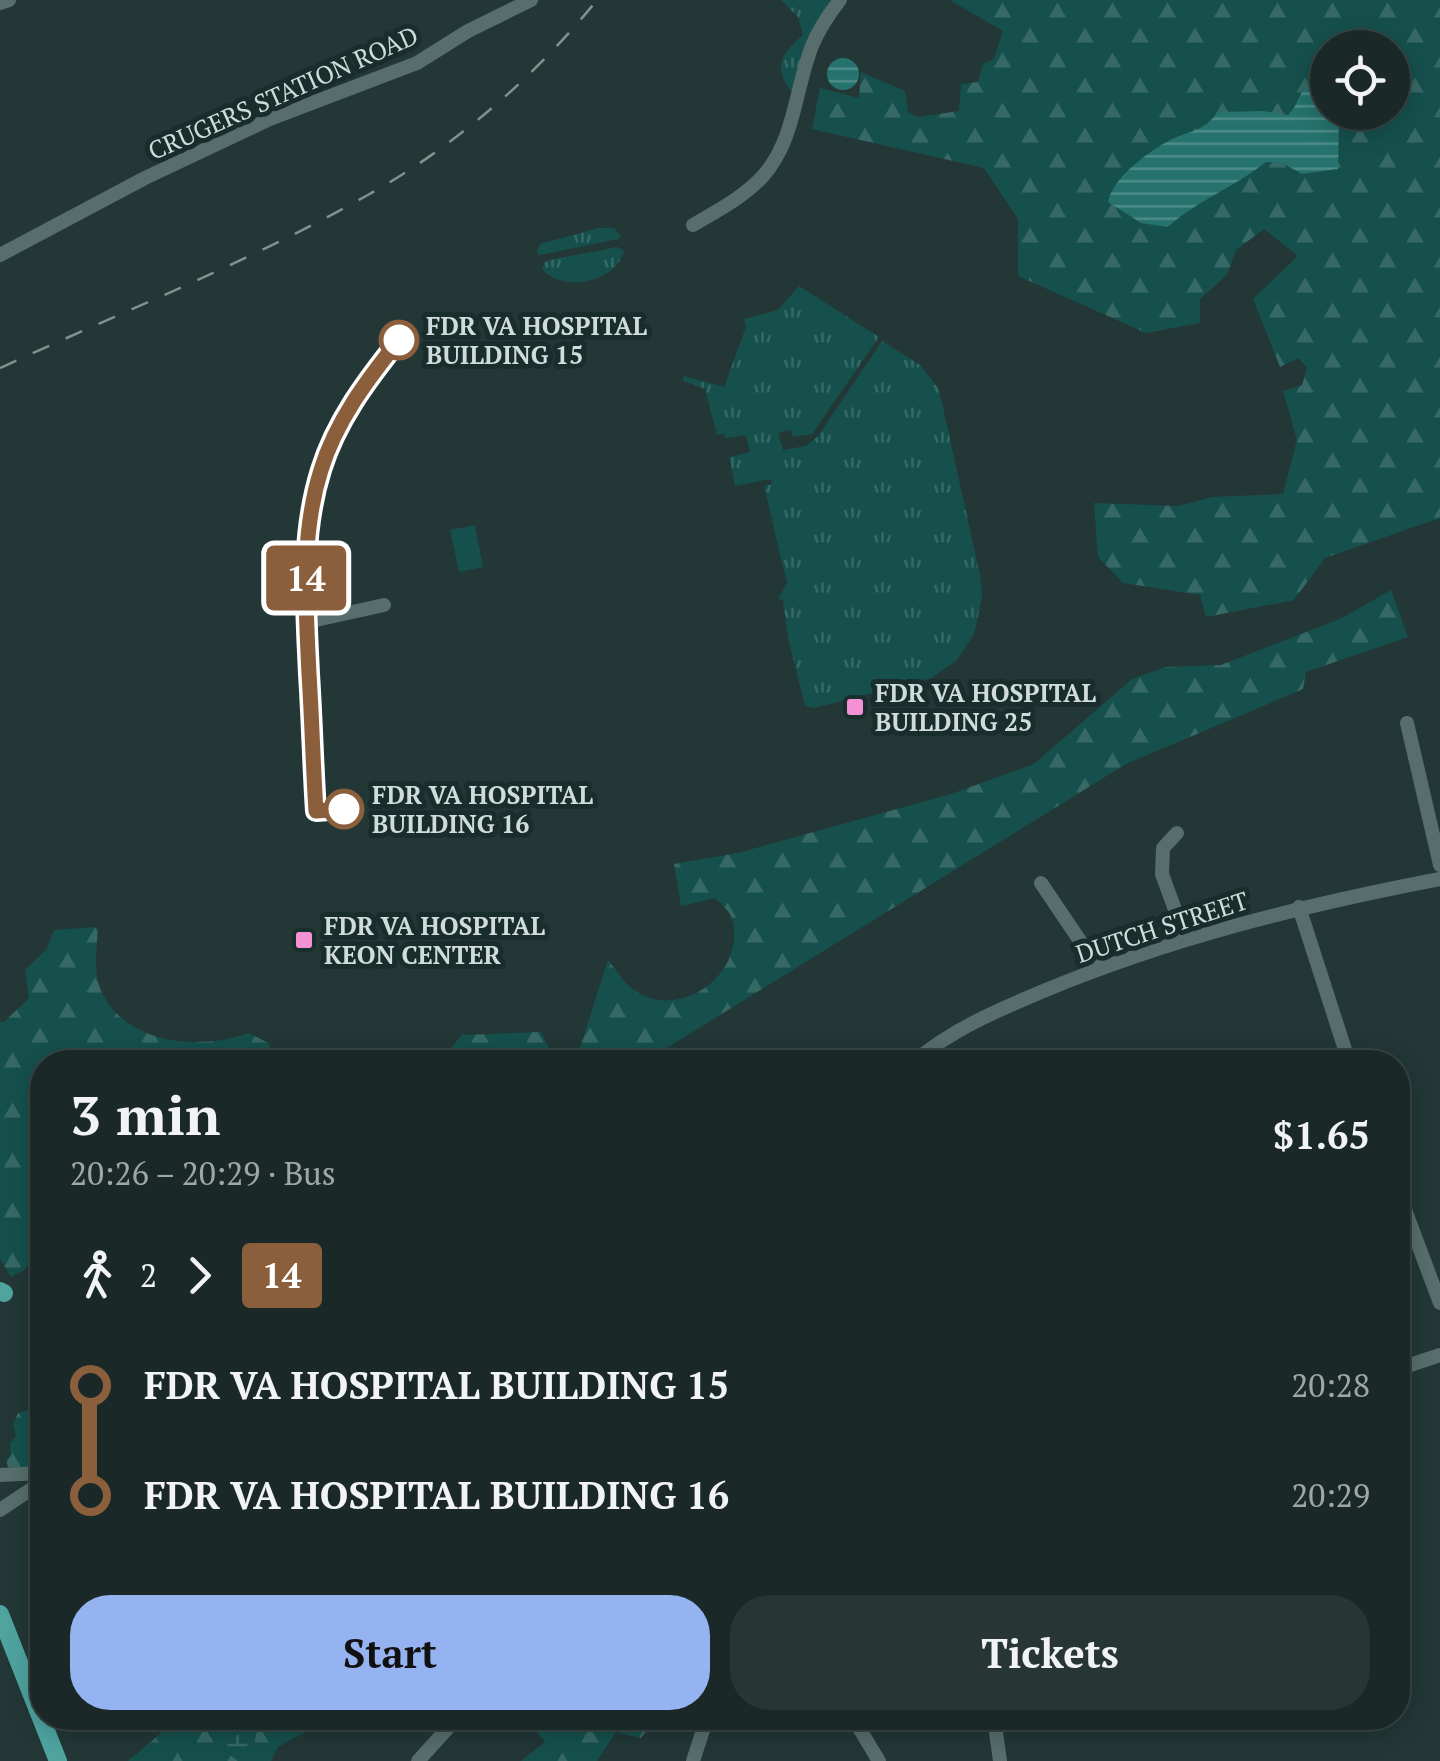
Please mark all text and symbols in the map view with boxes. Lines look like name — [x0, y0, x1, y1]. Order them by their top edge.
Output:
street label: CRUGERS STATION ROAD — [143, 18, 423, 167]
map controls — [1310, 30, 1410, 130]
button: locate — [1310, 30, 1410, 130]
place label: FDR VA HOSPITAL BUILDING 15 — [426, 309, 647, 371]
marker: FDR VA HOSPITAL BUILDING 15 — [380, 321, 418, 359]
line badge: 14 — [261, 546, 351, 610]
text: 14 — [286, 555, 326, 601]
place label: FDR VA HOSPITAL BUILDING 25 — [875, 676, 1096, 738]
marker: FDR VA HOSPITAL BUILDING 25 — [844, 696, 866, 718]
place label: FDR VA HOSPITAL BUILDING 16 — [372, 778, 593, 840]
marker: FDR VA HOSPITAL BUILDING 16 — [325, 790, 363, 828]
street label: DUTCH STREET — [1072, 883, 1252, 970]
place label: FDR VA HOSPITAL KEON CENTER — [324, 909, 545, 971]
marker: FDR VA HOSPITAL KEON CENTER — [293, 929, 315, 951]
text: 3 min — [70, 1078, 220, 1151]
text: $1.65 — [1273, 1110, 1370, 1160]
text: 20:26 – 20:29 · Bus — [70, 1152, 336, 1194]
icon: walk — [70, 1248, 125, 1303]
icon: forward — [172, 1248, 227, 1303]
text: 14 — [262, 1252, 302, 1298]
text: 2 — [140, 1254, 157, 1296]
text: FDR VA HOSPITAL BUILDING 15 — [144, 1360, 729, 1410]
text: 20:28 — [1291, 1364, 1370, 1406]
text: FDR VA HOSPITAL BUILDING 16 — [144, 1470, 729, 1520]
text: 20:29 — [1291, 1474, 1370, 1516]
button: Start — [70, 1595, 710, 1710]
button: Tickets — [730, 1595, 1370, 1710]

